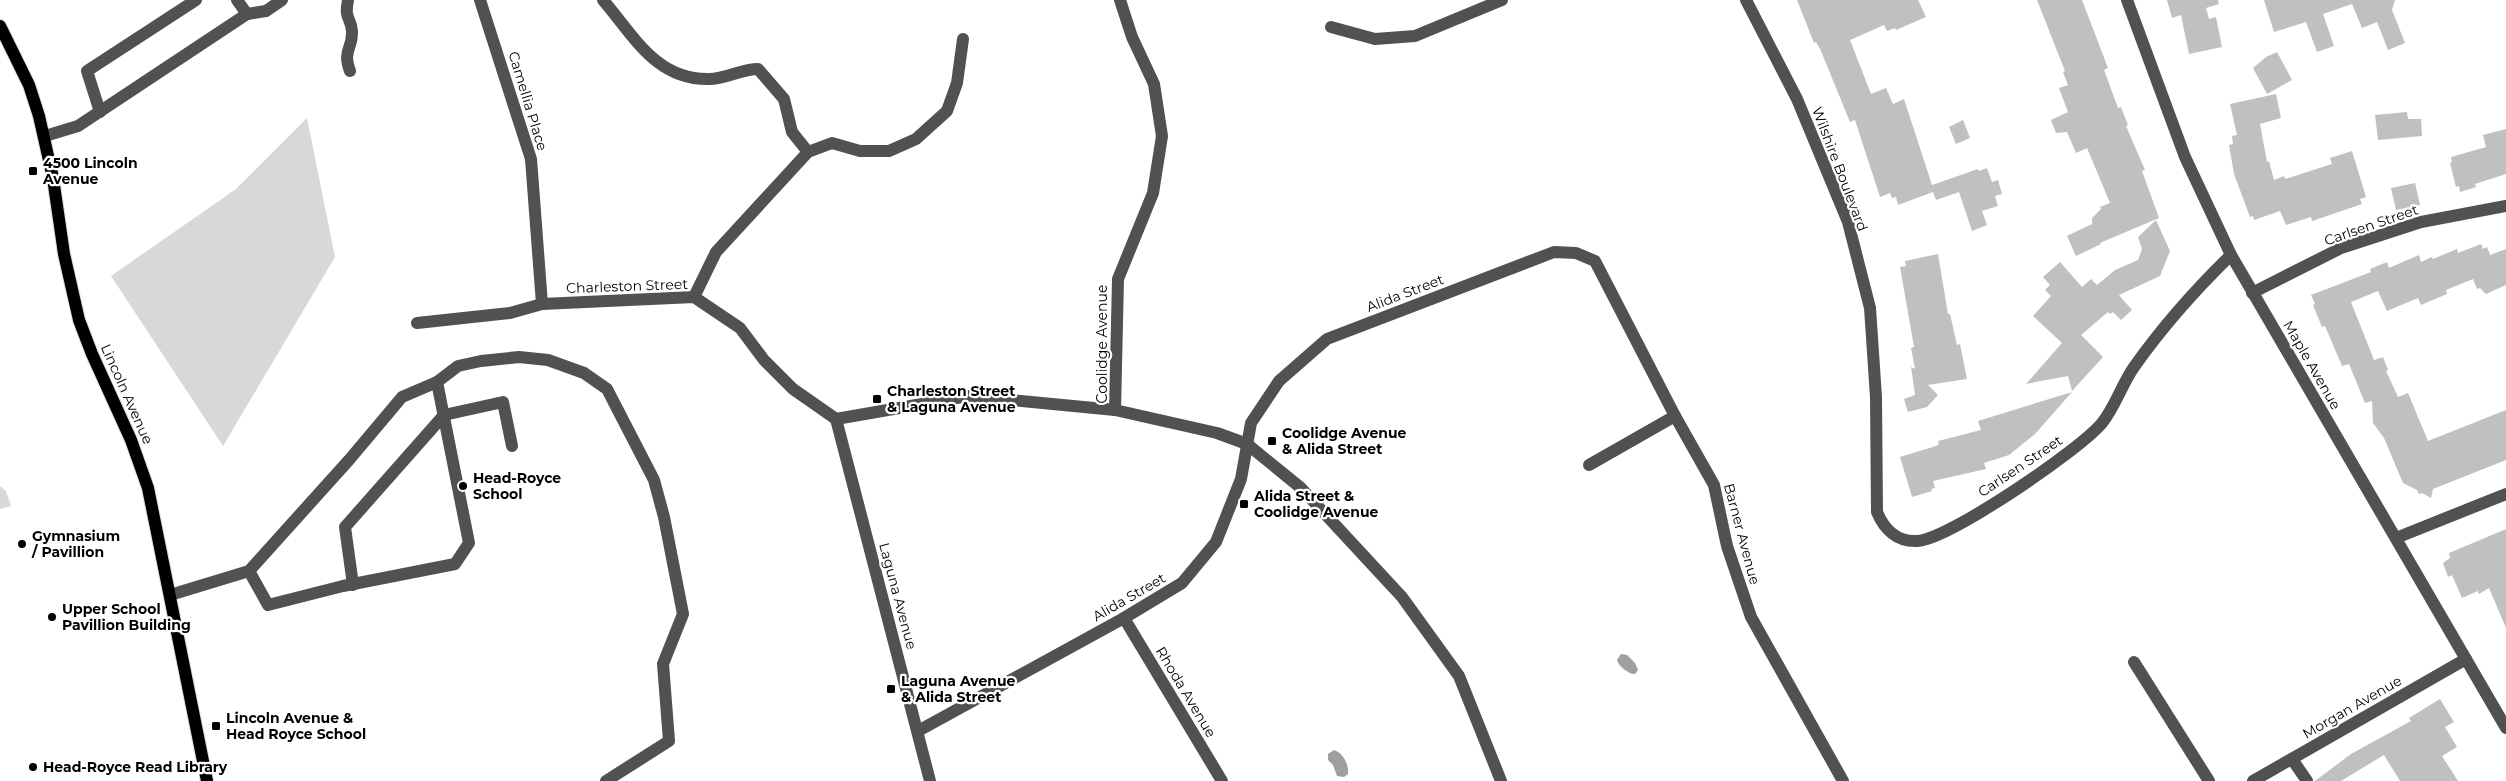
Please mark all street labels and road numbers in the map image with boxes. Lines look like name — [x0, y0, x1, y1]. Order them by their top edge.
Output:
street label: Camellia Place — [504, 49, 552, 153]
street label: Wilshire Boulevard — [1808, 104, 1872, 234]
street label: Carlsen Street — [2322, 200, 2421, 249]
street label: Alida Street — [1364, 270, 1446, 316]
street label: Charleston Street — [566, 275, 689, 297]
street label: Coolidge Avenue — [1093, 285, 1111, 403]
street label: Maple Avenue — [2279, 317, 2345, 413]
street label: Lincoln Avenue — [97, 341, 157, 447]
street label: Carlsen Street — [1974, 431, 2066, 501]
street label: Barner Avenue — [1720, 481, 1764, 587]
street label: Laguna Avenue — [875, 541, 921, 651]
street label: Alida Street — [1089, 569, 1169, 625]
street label: Rhoda Avenue — [1152, 643, 1220, 741]
street label: Morgan Avenue — [2299, 671, 2405, 743]

